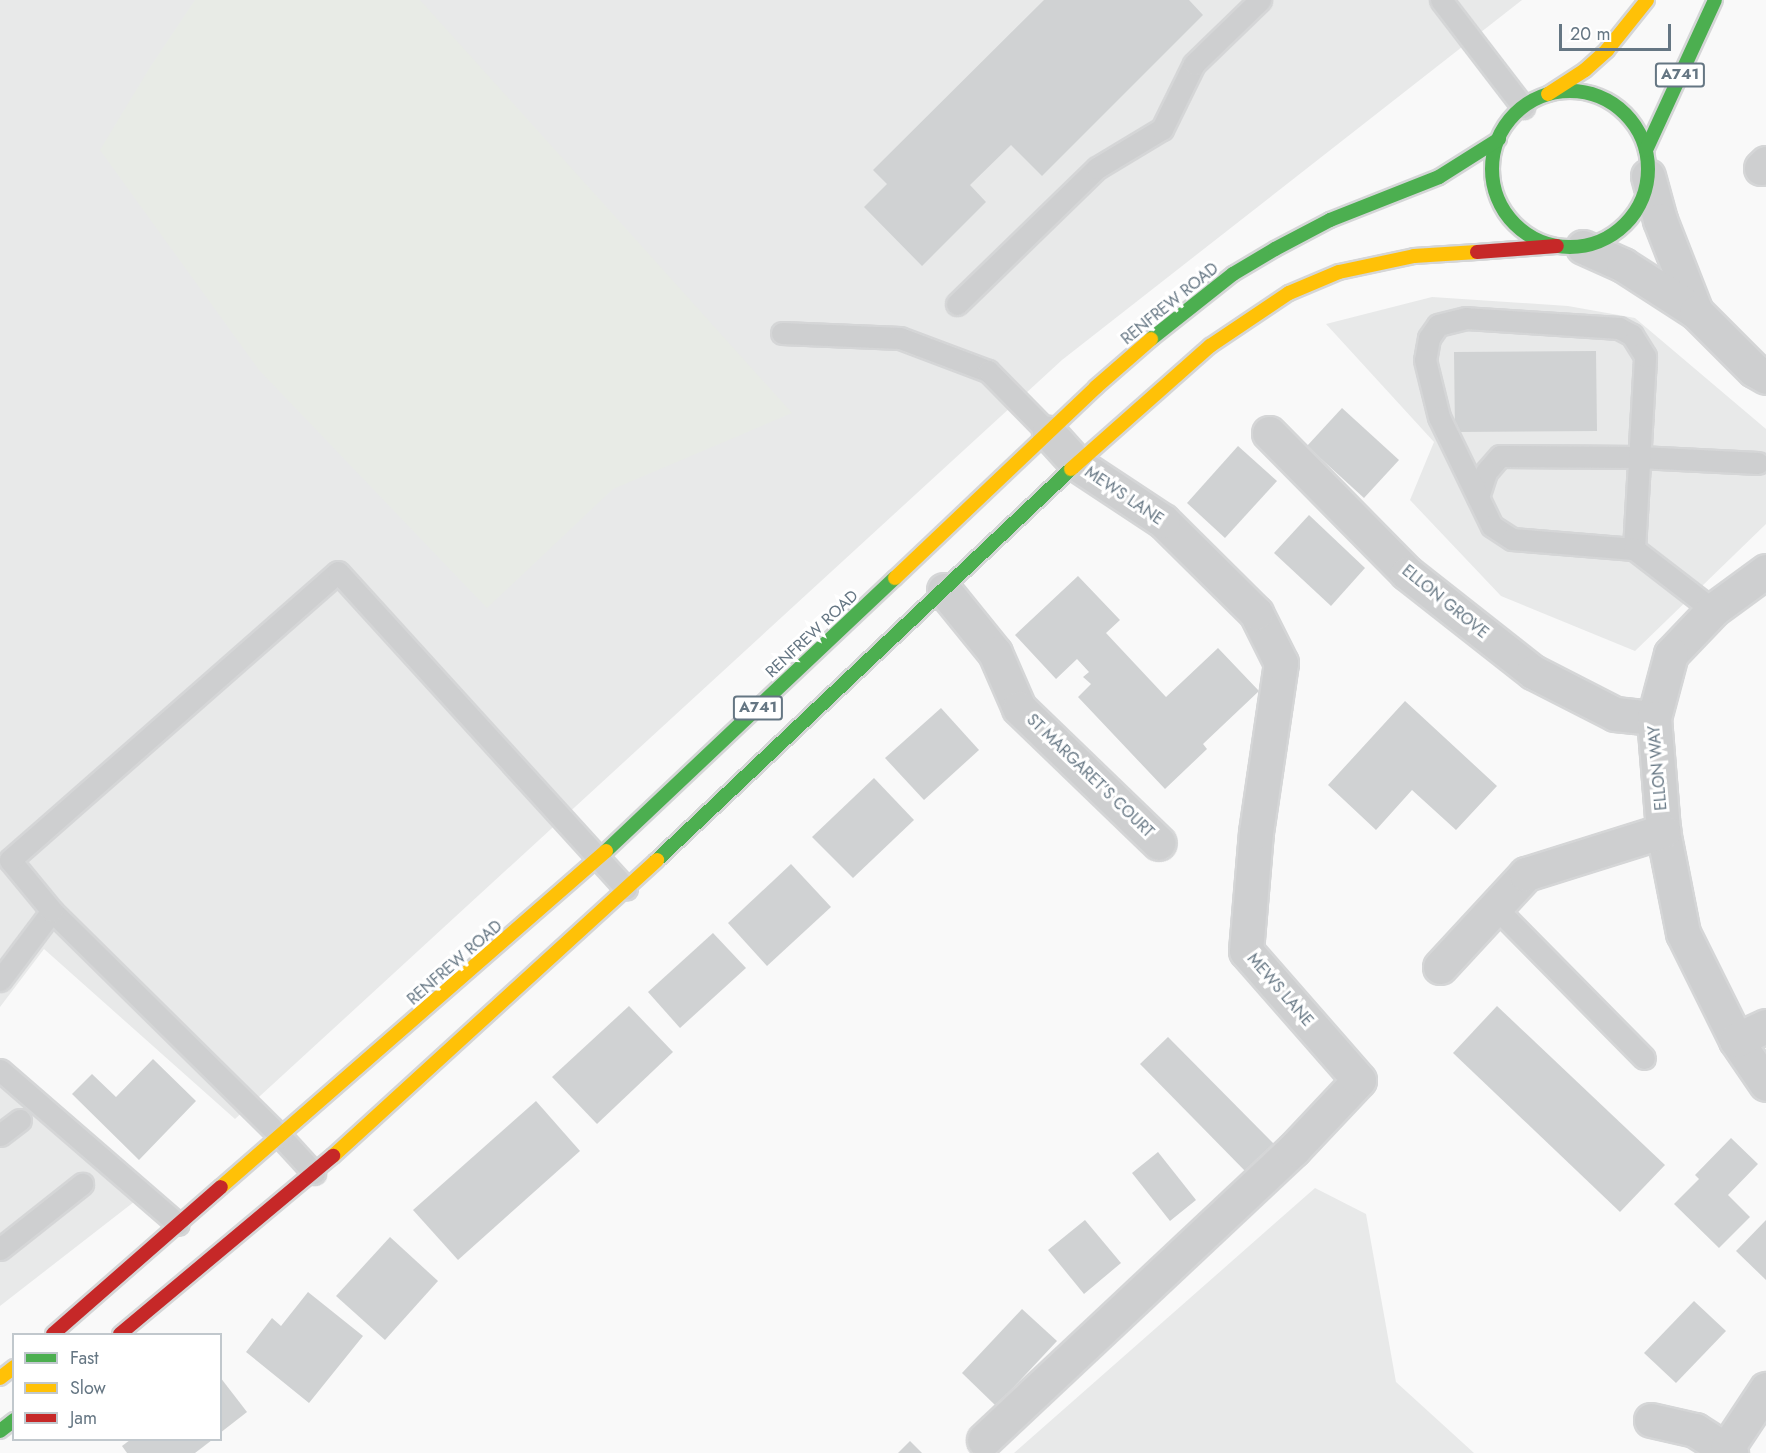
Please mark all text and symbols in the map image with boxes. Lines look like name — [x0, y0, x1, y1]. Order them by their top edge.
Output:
scale bar — [1562, 12, 1674, 50]
text: 20 m — [1570, 21, 1610, 47]
road number: A741 — [1654, 63, 1706, 87]
street label: RENFREW ROAD — [1118, 259, 1222, 349]
street label: MEWS LANE — [1081, 463, 1167, 529]
street label: ELLON GROVE — [1398, 561, 1492, 643]
street label: RENFREW ROAD — [762, 586, 862, 682]
road number: A741 — [732, 696, 783, 720]
street label: ST MARGARET'S COURT — [1022, 710, 1158, 842]
street label: ELLON WAY — [1645, 725, 1671, 811]
street label: RENFREW ROAD — [404, 917, 506, 1009]
street label: MEWS LANE — [1243, 950, 1317, 1030]
legend — [12, 1333, 222, 1441]
text: Fast — [70, 1345, 99, 1371]
text: Slow — [70, 1375, 106, 1401]
text: Jam — [70, 1405, 97, 1431]

